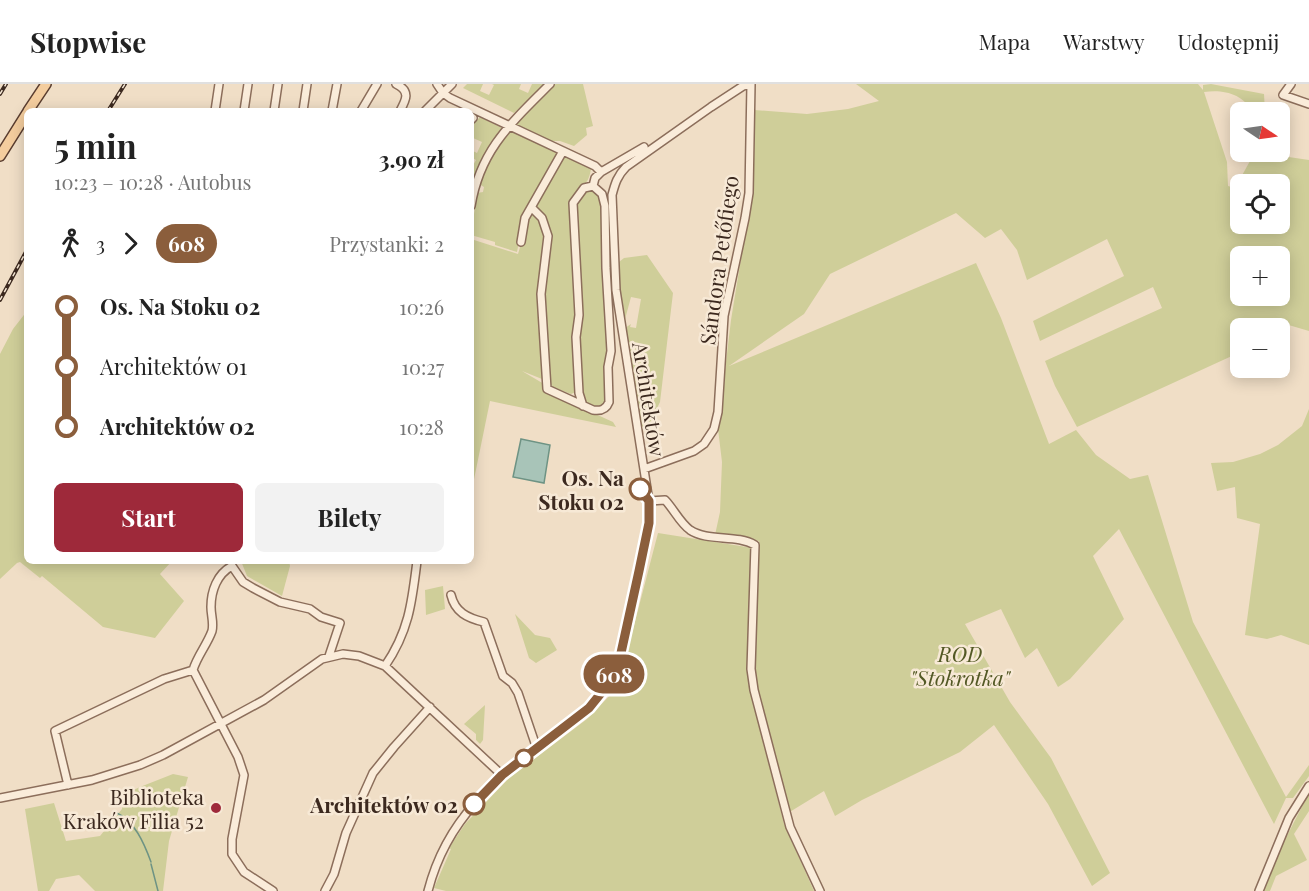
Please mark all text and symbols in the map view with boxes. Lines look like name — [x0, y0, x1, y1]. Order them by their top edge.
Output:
text: Stopwise — [30, 23, 146, 60]
text: Mapa — [979, 27, 1030, 55]
text: Warstwy — [1063, 27, 1145, 55]
text: Udostępnij — [1178, 27, 1279, 55]
north arrow — [1230, 102, 1290, 162]
map controls — [1230, 102, 1290, 378]
text: 5 min — [54, 123, 137, 167]
text: 3.90 zł — [379, 144, 444, 174]
text: 10:23 – 10:28 · Autobus — [54, 168, 251, 195]
street label: Sándora Petőfiego — [692, 174, 744, 346]
button: locate — [1230, 174, 1290, 234]
icon: walk — [54, 227, 87, 260]
icon: forward — [114, 227, 147, 260]
text: 608 — [168, 229, 205, 257]
text: 3 — [96, 230, 105, 257]
text: Przystanki: 2 — [329, 230, 444, 257]
button: + — [1230, 246, 1290, 306]
text: Os. Na Stoku 02 — [100, 291, 260, 321]
text: 10:26 — [399, 293, 444, 320]
button: − — [1230, 318, 1290, 378]
street label: Architektów — [627, 339, 673, 459]
text: Architektów 01 — [100, 351, 247, 381]
text: 10:27 — [402, 353, 444, 380]
text: Architektów 02 — [100, 411, 255, 441]
text: 10:28 — [399, 413, 444, 440]
place label: Os. Na Stoku 02 — [538, 463, 624, 515]
marker: Os. Na Stoku 02 — [629, 478, 651, 500]
button: Start — [54, 483, 243, 552]
button: Bilety — [255, 483, 444, 552]
park label: ROD "Stokrotka" — [910, 639, 1012, 691]
line badge: 608 — [580, 654, 648, 694]
text: 608 — [595, 660, 633, 688]
unlabelled marker — [515, 749, 533, 767]
place label: Biblioteka Kraków Filia 52 — [63, 782, 205, 834]
place label: Architektów 02 — [309, 790, 458, 818]
marker: Architektów 02 — [463, 793, 485, 815]
marker: Biblioteka Kraków Filia 52 — [209, 801, 223, 815]

